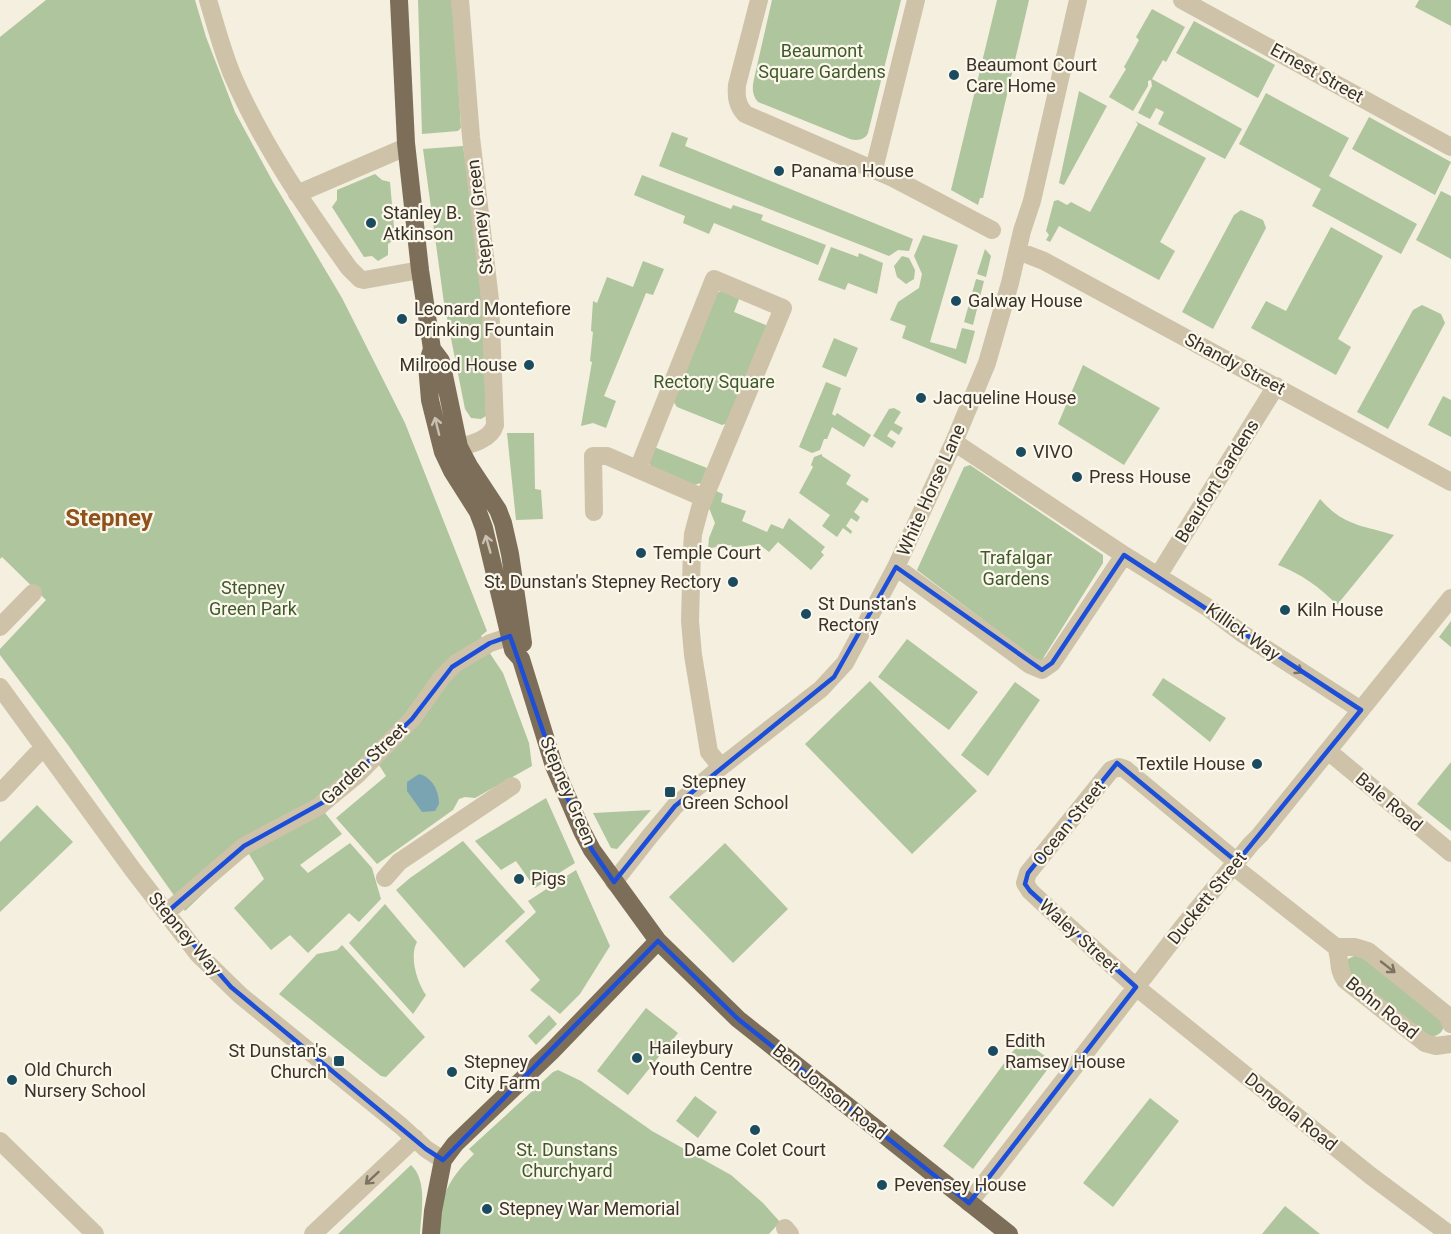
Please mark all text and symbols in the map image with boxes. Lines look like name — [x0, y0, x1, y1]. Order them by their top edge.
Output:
street label: Ernest Street — [1267, 38, 1367, 107]
park label: Beaumont Square Gardens — [758, 40, 886, 82]
place label: Beaumont Court Care Home — [966, 54, 1097, 96]
marker: Beaumont Court Care Home — [947, 68, 961, 82]
street label: Stepney Green — [462, 158, 497, 276]
place label: Panama House — [791, 160, 914, 181]
marker: Panama House — [772, 164, 786, 178]
place label: Stanley B. Atkinson — [383, 202, 462, 244]
marker: Stanley B. Atkinson — [364, 216, 378, 230]
place label: Galway House — [968, 290, 1082, 311]
marker: Galway House — [949, 294, 963, 308]
place label: Leonard Montefiore Drinking Fountain — [414, 298, 571, 340]
marker: Leonard Montefiore Drinking Fountain — [395, 312, 409, 326]
street label: Shandy Street — [1181, 328, 1289, 399]
place label: Milrood House — [400, 354, 517, 375]
marker: Milrood House — [522, 358, 536, 372]
park label: Rectory Square — [653, 371, 775, 392]
place label: Jacqueline House — [933, 387, 1076, 408]
marker: Jacqueline House — [914, 391, 928, 405]
street label: Beaufort Gardens — [1170, 415, 1263, 546]
one-way arrow — [430, 417, 442, 436]
street label: White Horse Lane — [892, 421, 969, 559]
place label: VIVO — [1033, 441, 1073, 462]
marker: VIVO — [1014, 445, 1028, 459]
place label: Press House — [1089, 466, 1191, 487]
marker: Press House — [1070, 470, 1084, 484]
district label: Stepney — [65, 504, 154, 532]
one-way arrow — [482, 535, 493, 554]
place label: Temple Court — [653, 542, 761, 563]
marker: Temple Court — [634, 546, 648, 560]
park label: Trafalgar Gardens — [980, 547, 1052, 589]
place label: St. Dunstan's Stepney Rectory — [484, 571, 721, 592]
marker: St. Dunstan's Stepney Rectory — [726, 575, 740, 589]
park label: Stepney Green Park — [209, 577, 298, 619]
place label: St Dunstan's Rectory — [818, 593, 916, 635]
street label: Killick Way — [1202, 598, 1285, 665]
place label: Kiln House — [1297, 599, 1383, 620]
marker: Kiln House — [1278, 603, 1292, 617]
marker: St Dunstan's Rectory — [799, 607, 813, 621]
one-way arrow — [1286, 662, 1303, 674]
street label: Garden Street — [316, 719, 411, 809]
street label: Stepney Green — [536, 733, 601, 848]
place label: Textile House — [1136, 753, 1245, 774]
marker: Textile House — [1250, 757, 1264, 771]
street label: Bale Road — [1352, 768, 1427, 836]
place label: Stepney Green School — [682, 771, 789, 813]
street label: Ocean Street — [1028, 776, 1109, 869]
marker: Stepney Green School — [663, 785, 677, 799]
street label: Duckett Street — [1163, 847, 1251, 948]
place label: Pigs — [531, 868, 566, 889]
marker: Pigs — [512, 872, 526, 886]
street label: Stepney Way — [144, 888, 227, 980]
street label: Waley Street — [1035, 894, 1124, 977]
one-way arrow — [1379, 960, 1395, 973]
street label: Bohn Road — [1342, 972, 1423, 1043]
place label: Edith Ramsey House — [1005, 1030, 1125, 1072]
place label: Haileybury Youth Centre — [649, 1037, 752, 1079]
street label: Ben Jonson Road — [769, 1039, 892, 1144]
place label: St Dunstan's Church — [229, 1040, 327, 1082]
marker: Edith Ramsey House — [986, 1044, 1000, 1058]
place label: Stepney City Farm — [464, 1051, 540, 1093]
marker: Haileybury Youth Centre — [630, 1051, 644, 1065]
marker: St Dunstan's Church — [332, 1054, 346, 1068]
place label: Old Church Nursery School — [24, 1059, 146, 1101]
marker: Stepney City Farm — [445, 1065, 459, 1079]
street label: Dongola Road — [1241, 1068, 1342, 1155]
marker: Old Church Nursery School — [5, 1073, 19, 1087]
marker: Dame Colet Court — [748, 1123, 762, 1137]
park label: St. Dunstans Churchyard — [516, 1139, 618, 1181]
place label: Dame Colet Court — [684, 1139, 826, 1160]
one-way arrow — [365, 1171, 380, 1185]
place label: Pevensey House — [894, 1174, 1026, 1195]
marker: Pevensey House — [875, 1178, 889, 1192]
place label: Stepney War Memorial — [499, 1198, 680, 1219]
marker: Stepney War Memorial — [480, 1202, 494, 1216]

